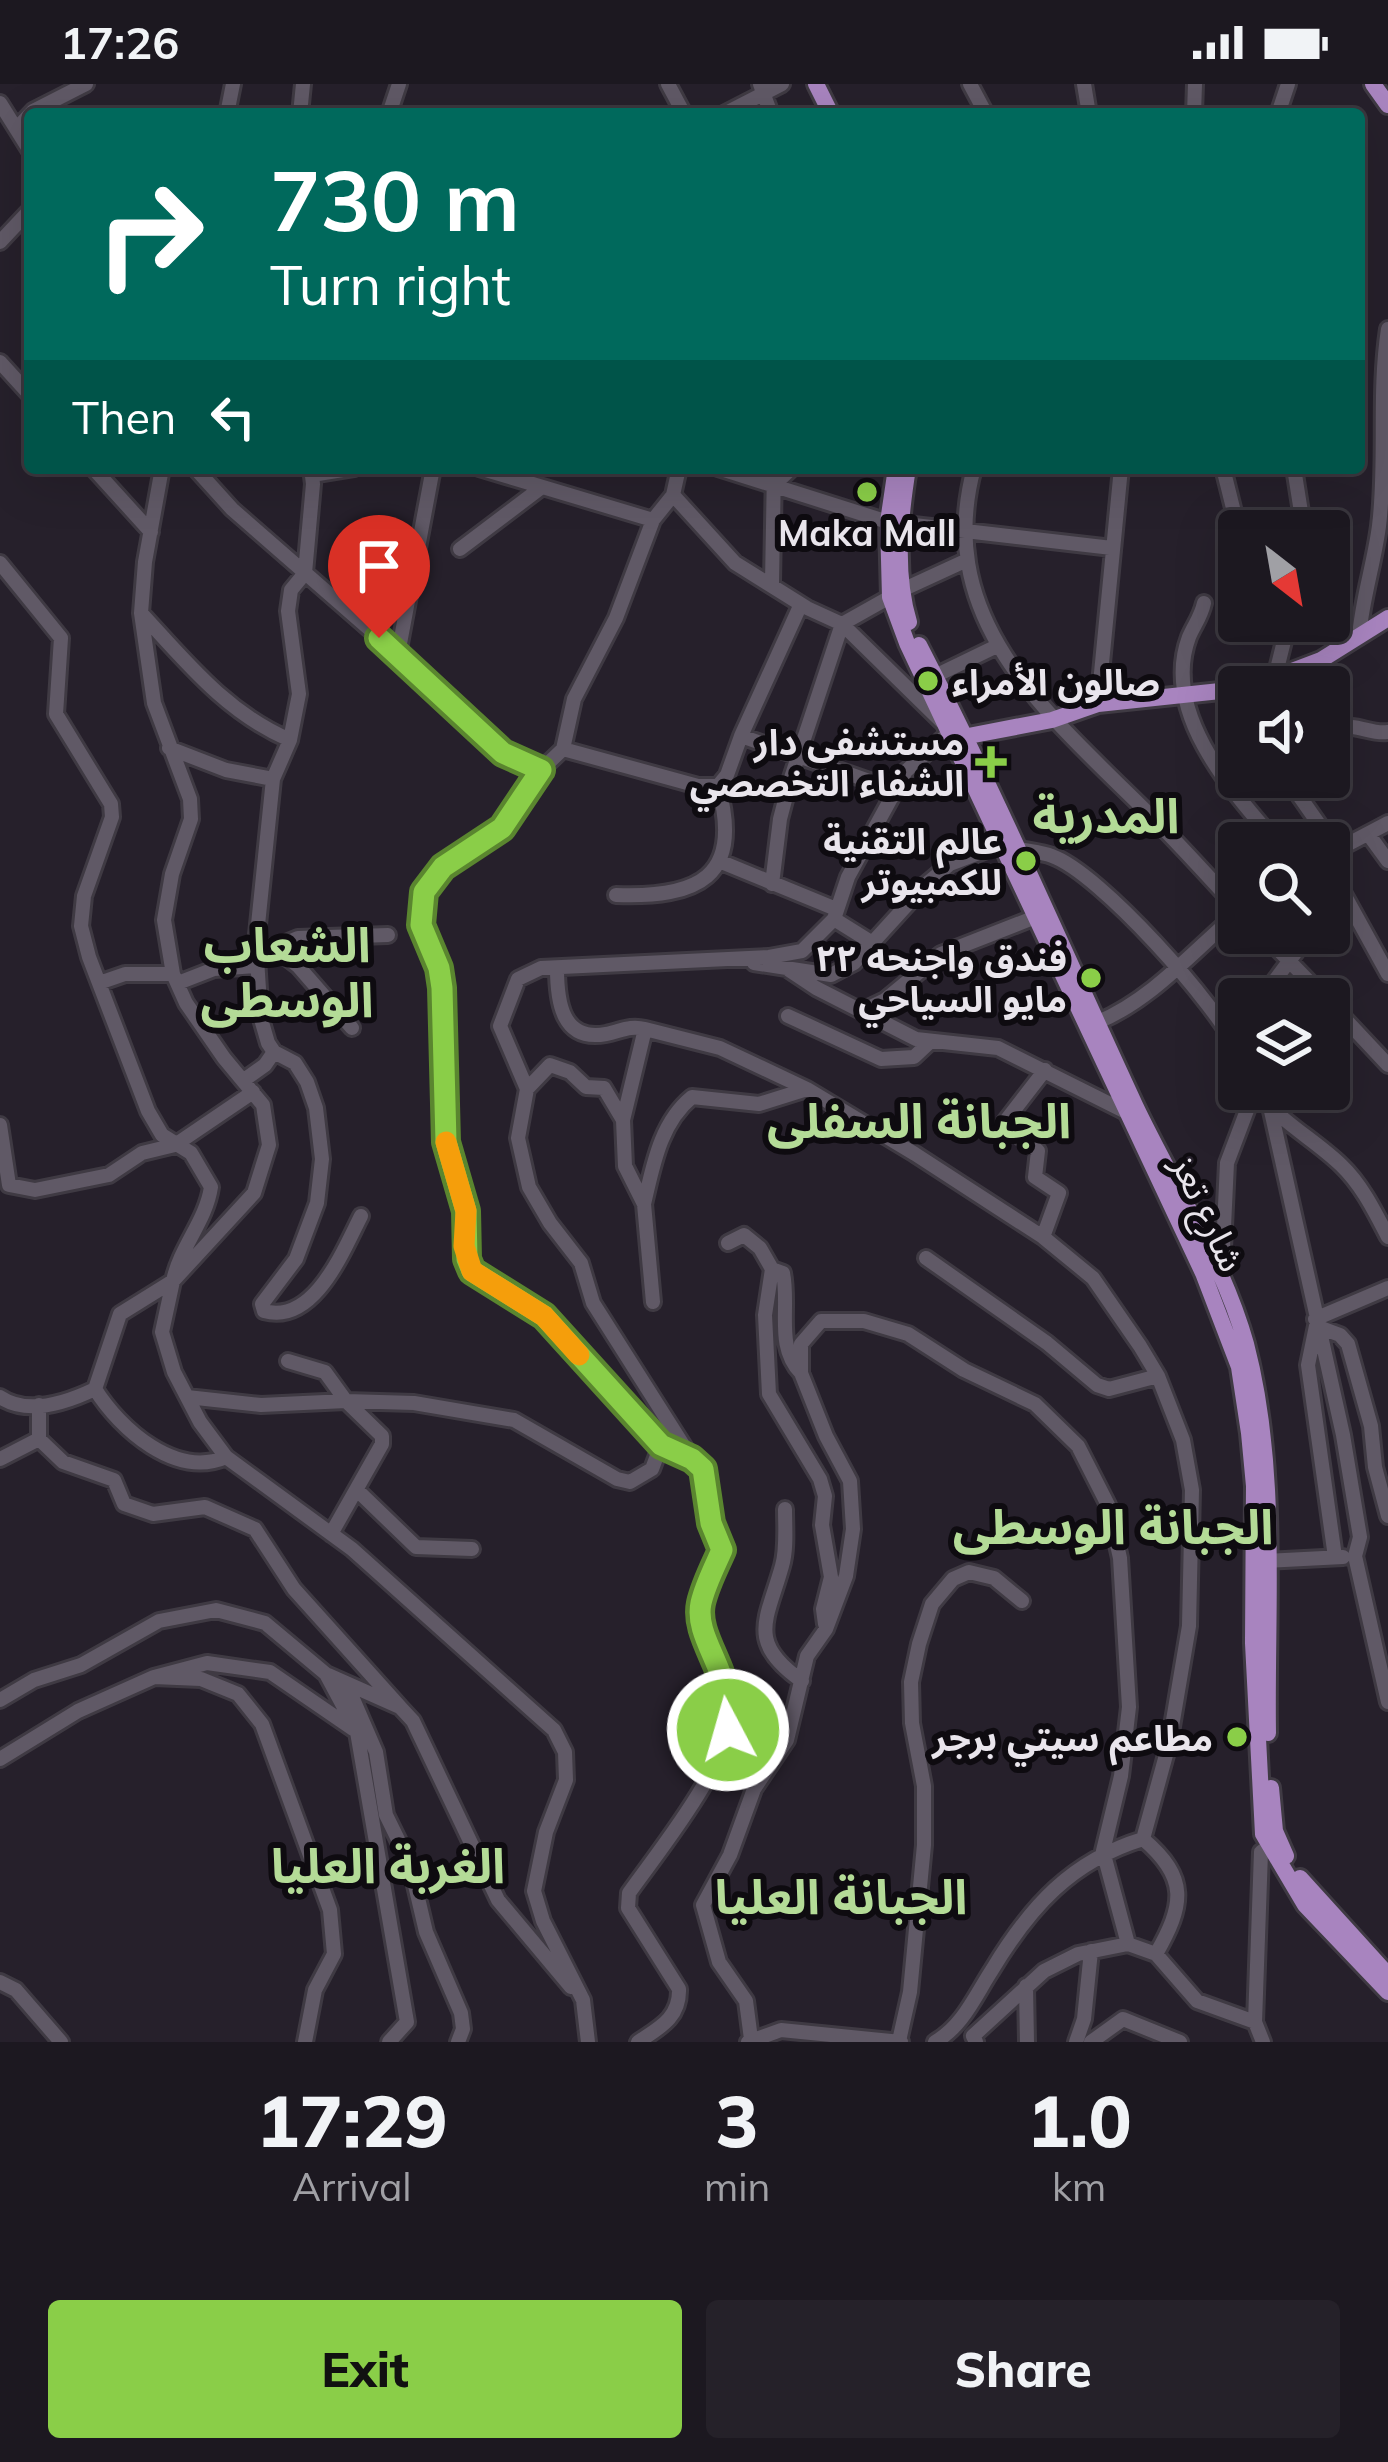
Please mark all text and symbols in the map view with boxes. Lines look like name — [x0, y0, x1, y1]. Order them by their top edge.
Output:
text: 17:26 — [60, 14, 179, 70]
text: 730 m — [270, 147, 520, 252]
icon: right — [72, 156, 228, 312]
text: Turn right — [270, 251, 511, 319]
icon: left — [200, 384, 266, 450]
text: Then — [72, 389, 176, 445]
marker: Maka Mall — [854, 479, 880, 505]
place label: Maka Mall — [778, 510, 956, 555]
north arrow — [1218, 510, 1350, 642]
map controls — [1218, 510, 1350, 1110]
pin — [328, 515, 430, 638]
icon: arrive — [346, 533, 412, 599]
place label: صالون الأمراء — [952, 659, 1160, 704]
button: sound — [1218, 666, 1350, 798]
marker: صالون الأمراء — [915, 668, 941, 694]
place label: مستشفى دار الشفاء التخصصي — [690, 719, 964, 812]
marker: مستشفى دار الشفاء التخصصي — [975, 746, 1007, 778]
district label: المدرية — [1033, 785, 1179, 845]
place label: عالم التقنية للكمبيوتر — [823, 818, 1002, 904]
button: search — [1218, 822, 1350, 954]
marker: عالم التقنية للكمبيوتر — [1013, 848, 1039, 874]
district label: الشعاب الوسطى — [200, 914, 374, 1029]
place label: فندق واجنحه ٢٢ مايو السياحي — [816, 935, 1067, 1028]
marker: فندق واجنحه ٢٢ مايو السياحي — [1078, 965, 1104, 991]
button: layers — [1218, 978, 1350, 1110]
district label: الجبانة السفلى — [767, 1090, 1071, 1150]
street label: شارع تعز — [1158, 1147, 1255, 1281]
district label: الجبانة الوسطى — [953, 1496, 1273, 1556]
position arrow — [665, 1667, 791, 1793]
place label: مطاعم سيتي برجر — [930, 1715, 1213, 1767]
marker: مطاعم سيتي برجر — [1224, 1724, 1250, 1750]
district label: الغربة العليا — [271, 1835, 505, 1895]
district label: الجبانة العليا — [715, 1866, 967, 1926]
text: 17:29 — [256, 2075, 448, 2165]
text: 3 — [716, 2075, 759, 2165]
text: 1.0 — [1027, 2075, 1132, 2165]
text: Arrival — [292, 2162, 412, 2211]
text: min — [704, 2162, 770, 2211]
text: km — [1052, 2162, 1106, 2211]
button: Exit — [48, 2300, 682, 2438]
button: Share — [706, 2300, 1340, 2438]

